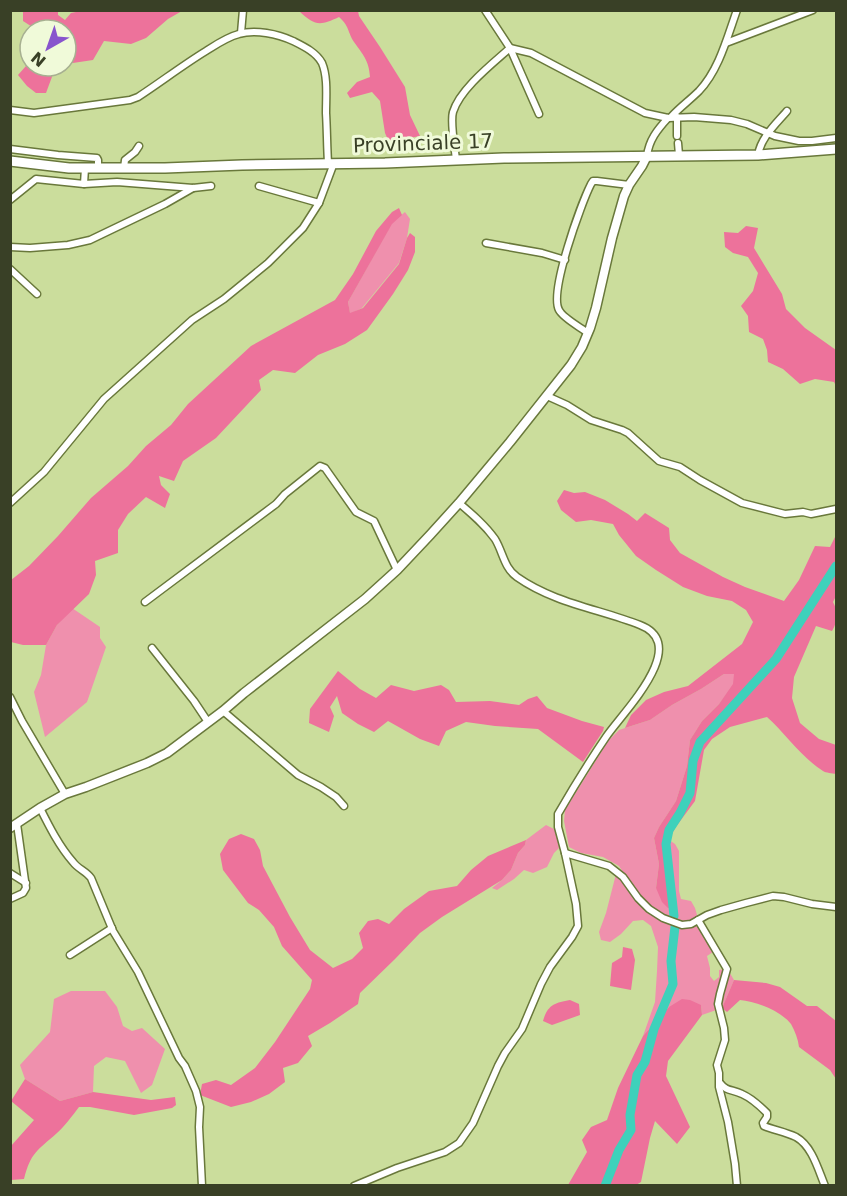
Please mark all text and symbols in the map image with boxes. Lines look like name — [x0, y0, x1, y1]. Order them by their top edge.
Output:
north arrow — [18, 18, 78, 78]
text: N — [27, 48, 50, 71]
street label: Provinciale 17 — [352, 129, 494, 157]

